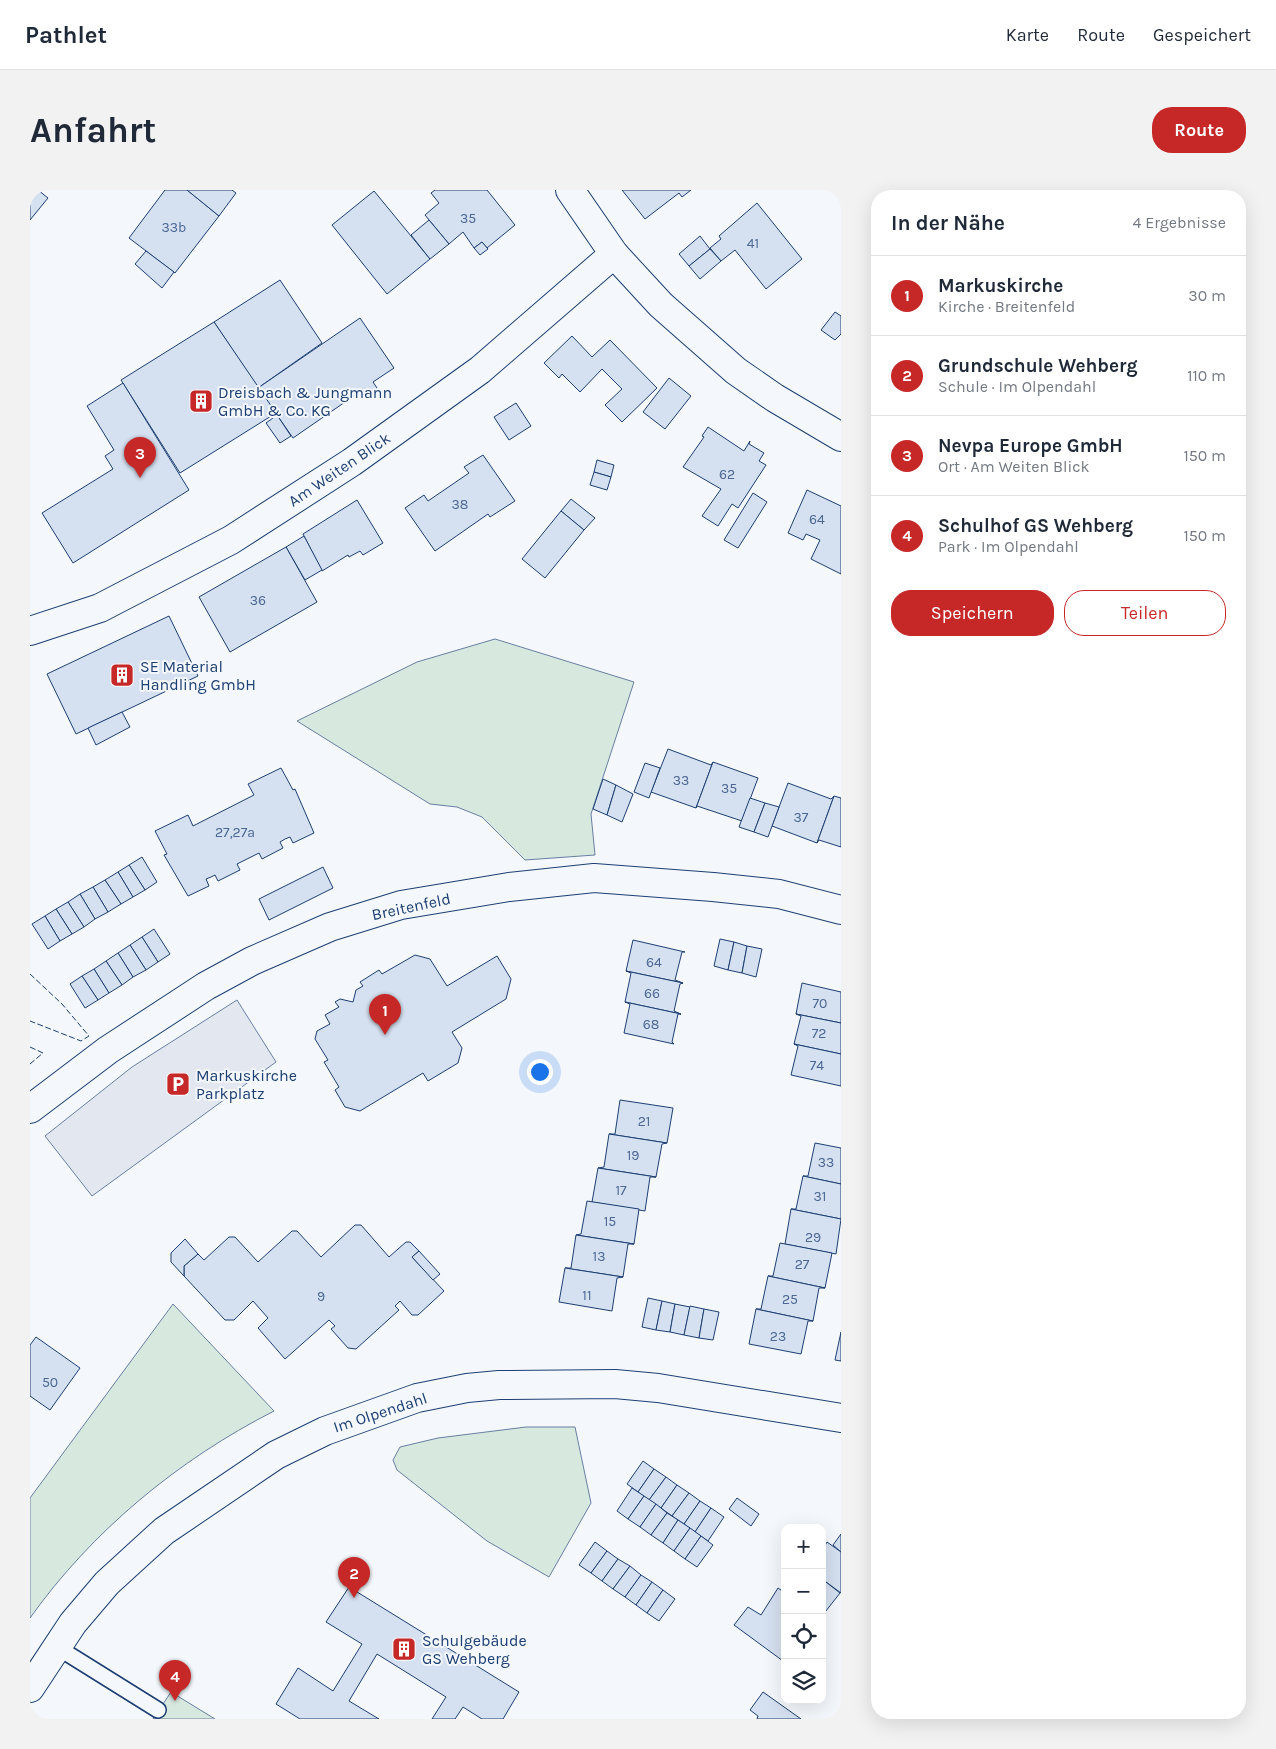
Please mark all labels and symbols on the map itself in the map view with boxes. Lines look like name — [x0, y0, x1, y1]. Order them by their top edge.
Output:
house number: 35 — [460, 210, 476, 227]
house number: 33b — [162, 219, 186, 236]
house number: 41 — [747, 235, 759, 252]
place label: Dreisbach & Jungmann GmbH & Co. KG — [218, 383, 392, 420]
building icon: Dreisbach & Jungmann GmbH & Co. KG — [188, 388, 214, 414]
street label: Am Weiten Blick — [285, 428, 394, 511]
pin: 3 — [124, 437, 156, 478]
house number: 62 — [719, 466, 735, 483]
house number: 38 — [452, 496, 468, 513]
house number: 64 — [809, 511, 825, 528]
house number: 36 — [250, 592, 266, 609]
place label: SE Material Handling GmbH — [140, 657, 256, 694]
building icon: SE Material Handling GmbH — [109, 662, 135, 688]
house number: 33 — [673, 772, 689, 789]
house number: 35 — [721, 780, 737, 797]
house number: 37 — [794, 809, 809, 826]
house number: 27,27a — [215, 824, 255, 841]
street label: Breitenfeld — [370, 889, 452, 924]
house number: 64 — [646, 954, 662, 971]
house number: 66 — [644, 985, 660, 1002]
pin: 1 — [369, 994, 401, 1035]
house number: 70 — [813, 995, 827, 1012]
house number: 68 — [643, 1016, 659, 1033]
house number: 72 — [812, 1025, 826, 1042]
house number: 74 — [810, 1057, 824, 1074]
your location — [527, 1059, 553, 1085]
place label: Markuskirche Parkplatz — [196, 1066, 297, 1103]
parking icon: Markuskirche Parkplatz — [165, 1071, 191, 1097]
house number: 21 — [638, 1113, 650, 1130]
house number: 19 — [627, 1147, 639, 1164]
house number: 33 — [818, 1154, 834, 1171]
house number: 17 — [615, 1182, 627, 1199]
house number: 31 — [814, 1188, 826, 1205]
house number: 15 — [604, 1213, 616, 1230]
house number: 29 — [805, 1229, 821, 1246]
house number: 13 — [593, 1248, 605, 1265]
house number: 27 — [795, 1256, 810, 1273]
house number: 11 — [582, 1287, 592, 1304]
house number: 9 — [317, 1288, 325, 1305]
house number: 25 — [782, 1291, 798, 1308]
house number: 23 — [770, 1328, 786, 1345]
house number: 50 — [42, 1374, 58, 1391]
street label: Im Olpendahl — [331, 1388, 430, 1437]
pin: 2 — [338, 1557, 370, 1598]
place label: Schulgebäude GS Wehberg — [422, 1631, 527, 1668]
building icon: Schulgebäude GS Wehberg — [391, 1636, 417, 1662]
pin: 4 — [159, 1660, 191, 1701]

